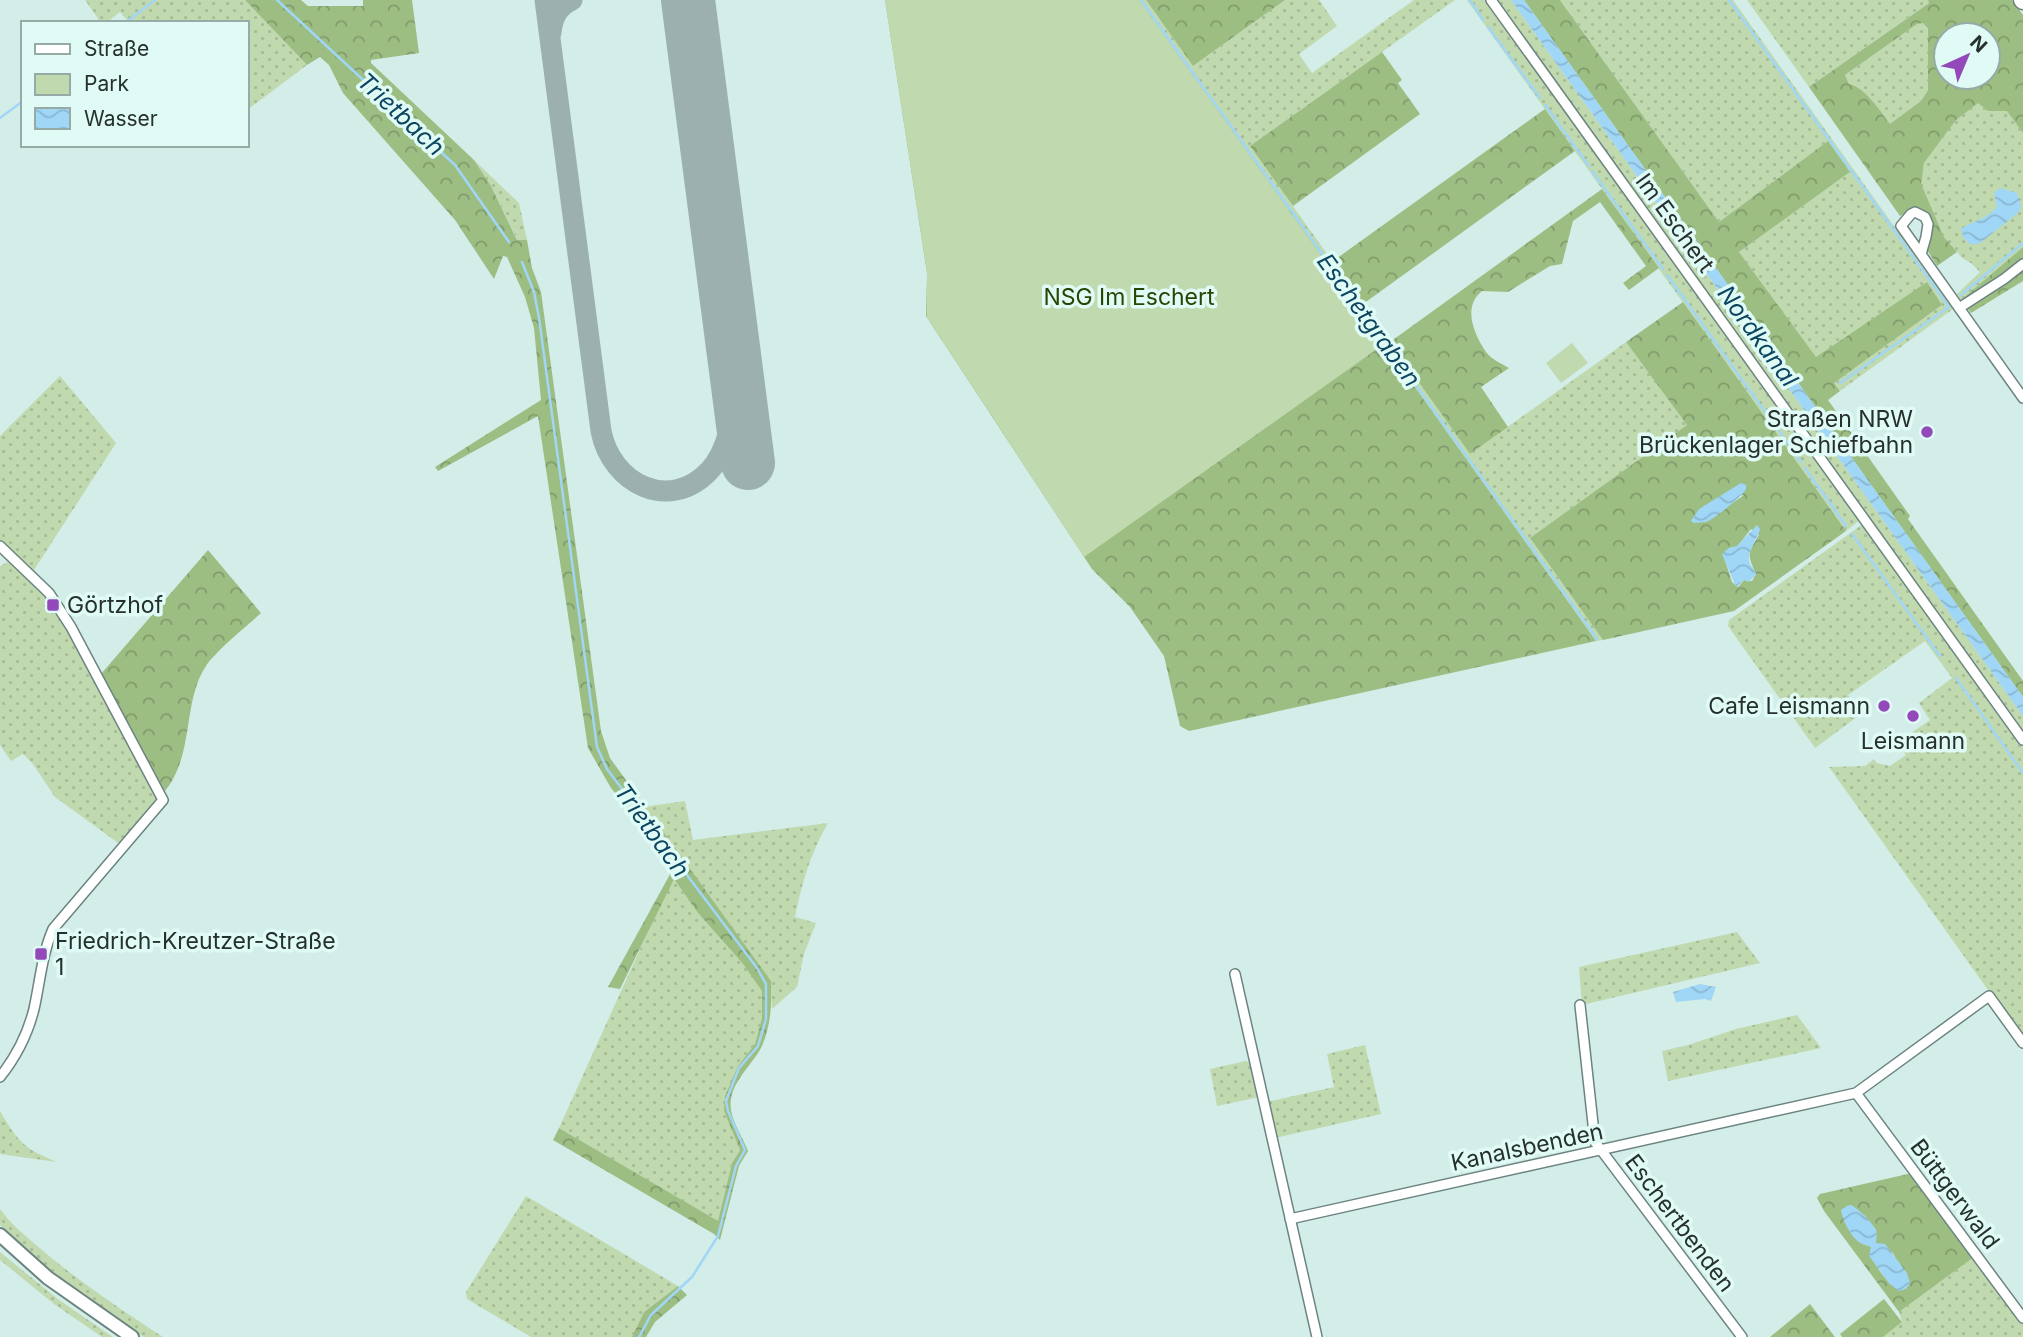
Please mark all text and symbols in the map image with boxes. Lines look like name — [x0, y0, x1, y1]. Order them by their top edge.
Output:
legend — [21, 21, 248, 147]
north arrow — [1932, 21, 2002, 91]
text: N — [1965, 31, 1992, 57]
text: Straße — [84, 36, 149, 61]
water label: Trietbach — [351, 66, 451, 162]
text: Park — [84, 71, 129, 96]
text: Wasser — [84, 106, 158, 131]
street label: Im Eschert — [1630, 168, 1721, 278]
water label: Eschetgraben — [1311, 248, 1427, 392]
water label: Nordkanal — [1712, 280, 1805, 392]
park label: NSG Im Eschert — [1043, 283, 1215, 311]
place label: Straßen NRW Brückenlager Schiefbahn — [1639, 405, 1913, 459]
marker: Straßen NRW Brückenlager Schiefbahn — [1919, 424, 1935, 440]
place label: Görtzhof — [67, 591, 164, 619]
marker: Görtzhof — [45, 597, 61, 613]
place label: Cafe Leismann — [1708, 692, 1870, 720]
marker: Cafe Leismann — [1876, 698, 1892, 714]
marker: Leismann — [1905, 708, 1921, 724]
place label: Leismann — [1861, 727, 1965, 755]
water label: Trietbach — [608, 778, 696, 882]
place label: Friedrich-Kreutzer-Straße 1 — [55, 927, 336, 981]
marker: Friedrich-Kreutzer-Straße 1 — [33, 946, 49, 962]
street label: Kanalsbenden — [1448, 1117, 1606, 1177]
street label: Büttgerwald — [1904, 1133, 2006, 1255]
street label: Eschertbenden — [1619, 1149, 1741, 1297]

